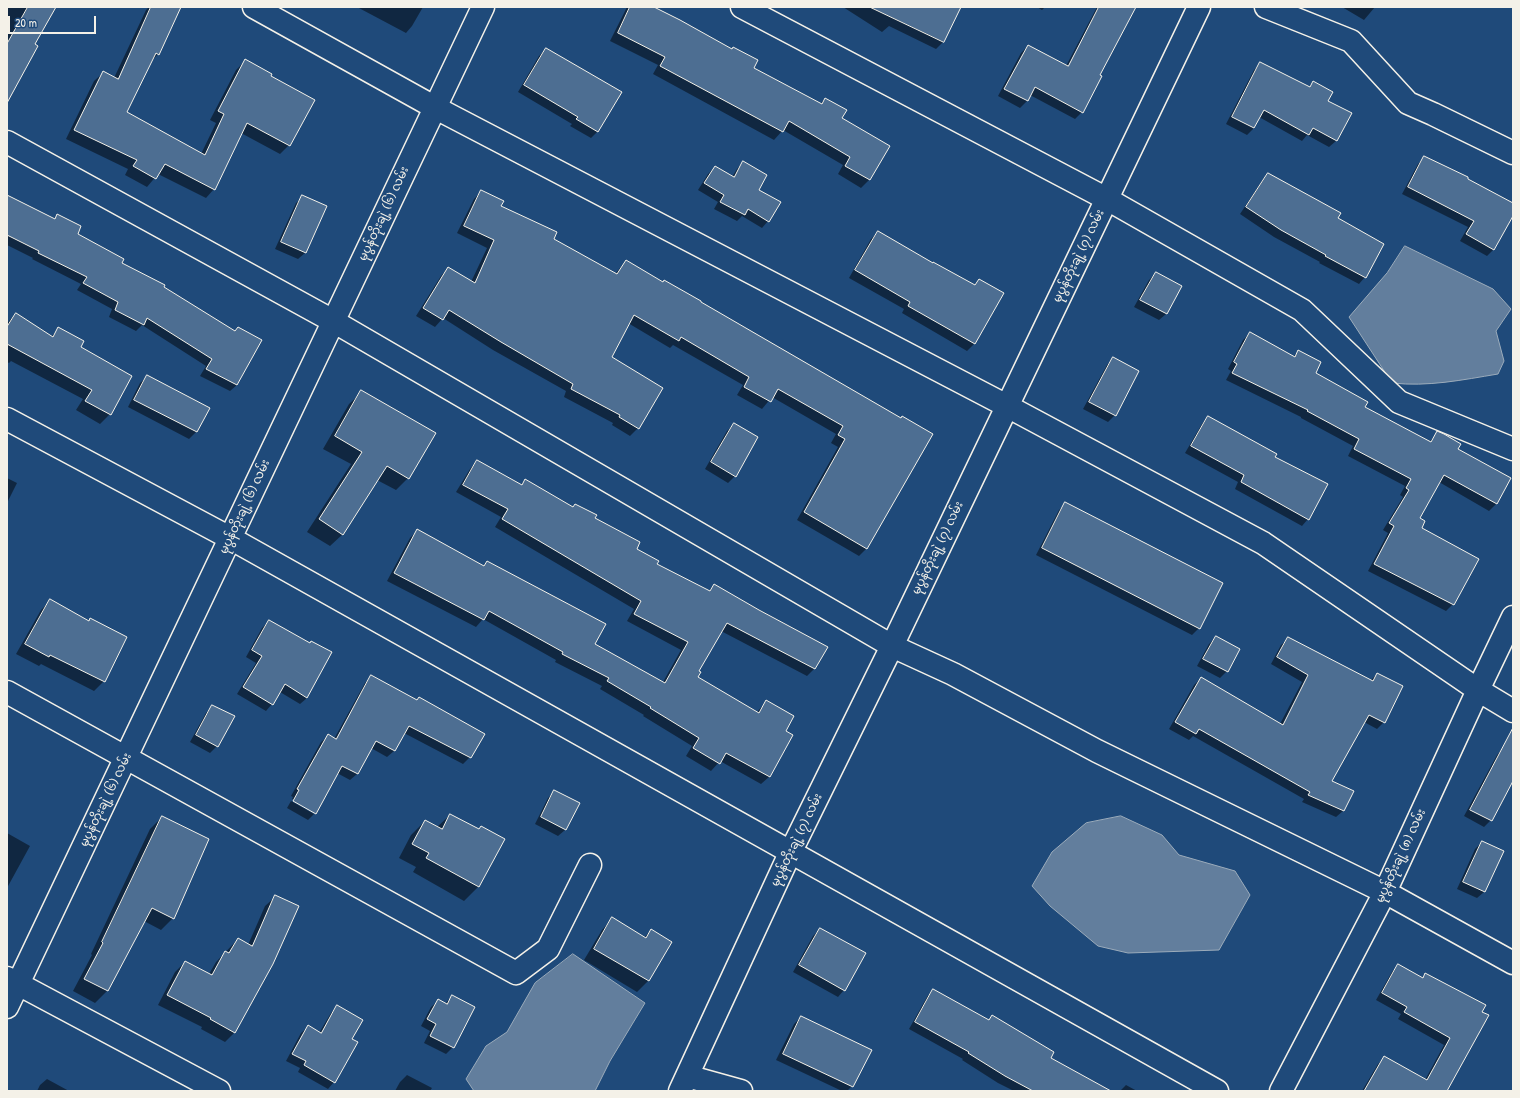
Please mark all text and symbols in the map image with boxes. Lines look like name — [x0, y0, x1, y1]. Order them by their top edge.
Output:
scale bar — [10, 8, 98, 34]
text: 20 m — [15, 14, 37, 31]
street label: မုပွန်တိုးချဲ့ (၆) လမ်း — [356, 164, 412, 264]
street label: မုပွန်တိုးချဲ့ (၇) လမ်း — [1050, 207, 1108, 305]
street label: မုပွန်တိုးချဲ့ (၆) လမ်း — [217, 457, 273, 557]
street label: မုပွန်တိုးချဲ့ (၇) လမ်း — [909, 499, 967, 597]
street label: မုပွန်တိုးချဲ့ (၆) လမ်း — [77, 751, 135, 849]
street label: မုပွန်တိုးချဲ့ (၇) လမ်း — [768, 791, 826, 889]
street label: မုပွန်တိုးချဲ့ (၈) လမ်း — [1373, 807, 1429, 905]

